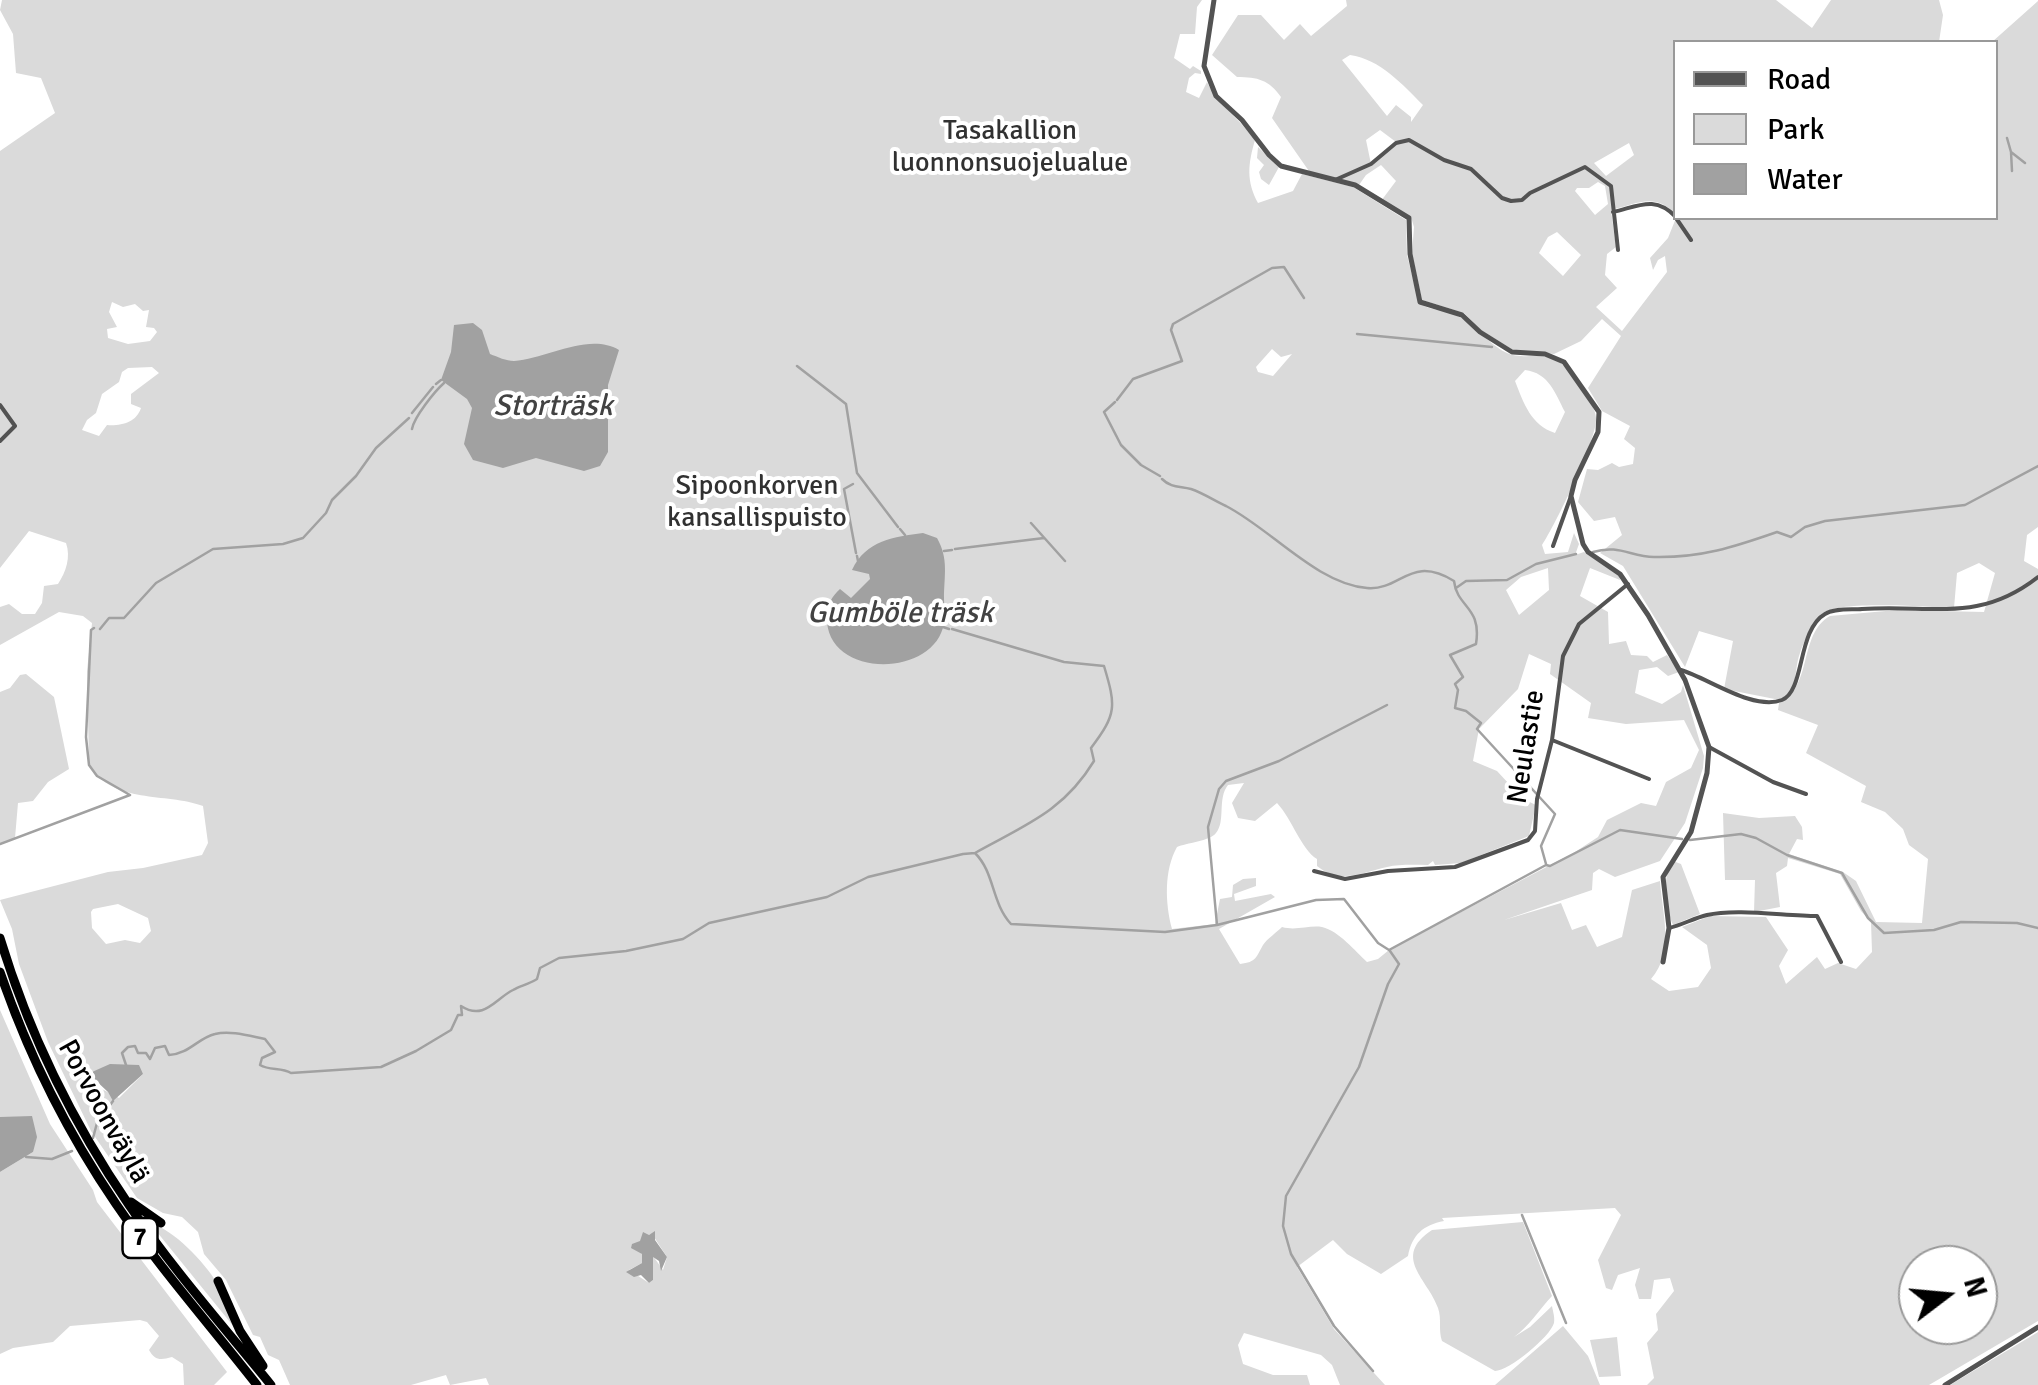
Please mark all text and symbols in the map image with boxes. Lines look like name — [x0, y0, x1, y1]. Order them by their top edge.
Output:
legend — [1673, 40, 1998, 220]
text: Road — [1767, 61, 1831, 98]
text: Park — [1767, 111, 1825, 148]
park label: Tasakallion luonnonsuojelualue — [892, 115, 1128, 181]
text: Water — [1767, 161, 1843, 198]
water label: Storträsk — [494, 389, 612, 425]
park label: Sipoonkorven kansallispuisto — [667, 470, 847, 536]
water label: Gumböle träsk — [807, 596, 993, 632]
street label: Neulastie — [1501, 688, 1553, 806]
street label: Porvoonväylä — [50, 1034, 156, 1190]
road number: 7 — [122, 1218, 158, 1258]
north arrow — [1898, 1245, 1998, 1345]
text: N — [1956, 1273, 1994, 1301]

